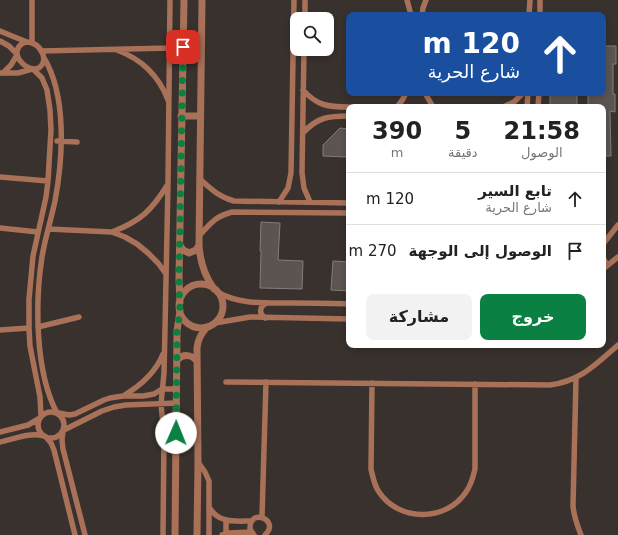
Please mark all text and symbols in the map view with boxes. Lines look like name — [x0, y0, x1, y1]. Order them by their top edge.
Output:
map controls — [290, 12, 334, 56]
button: search — [290, 12, 334, 56]
text: 120 m — [423, 27, 520, 60]
icon: ahead — [534, 28, 586, 80]
pin — [166, 30, 200, 64]
icon: arrive — [172, 36, 194, 58]
text: شارع الحرية — [428, 61, 520, 82]
text: 390 — [372, 117, 422, 145]
text: 5 — [455, 117, 471, 145]
text: 21:58 — [504, 117, 580, 145]
text: m — [391, 145, 403, 160]
text: دقيقة — [448, 145, 478, 160]
text: الوصول — [521, 145, 563, 160]
text: تابع السير — [478, 182, 552, 200]
icon: ahead — [564, 188, 586, 210]
text: 120 m — [366, 190, 414, 208]
text: شارع الحرية — [485, 200, 552, 215]
icon: arrive — [564, 240, 586, 262]
text: 270 m — [348, 242, 397, 260]
text: الوصول إلى الوجهة — [409, 242, 552, 260]
button: مشاركة — [366, 294, 472, 340]
button: خروج — [480, 294, 586, 340]
position arrow — [155, 412, 197, 454]

